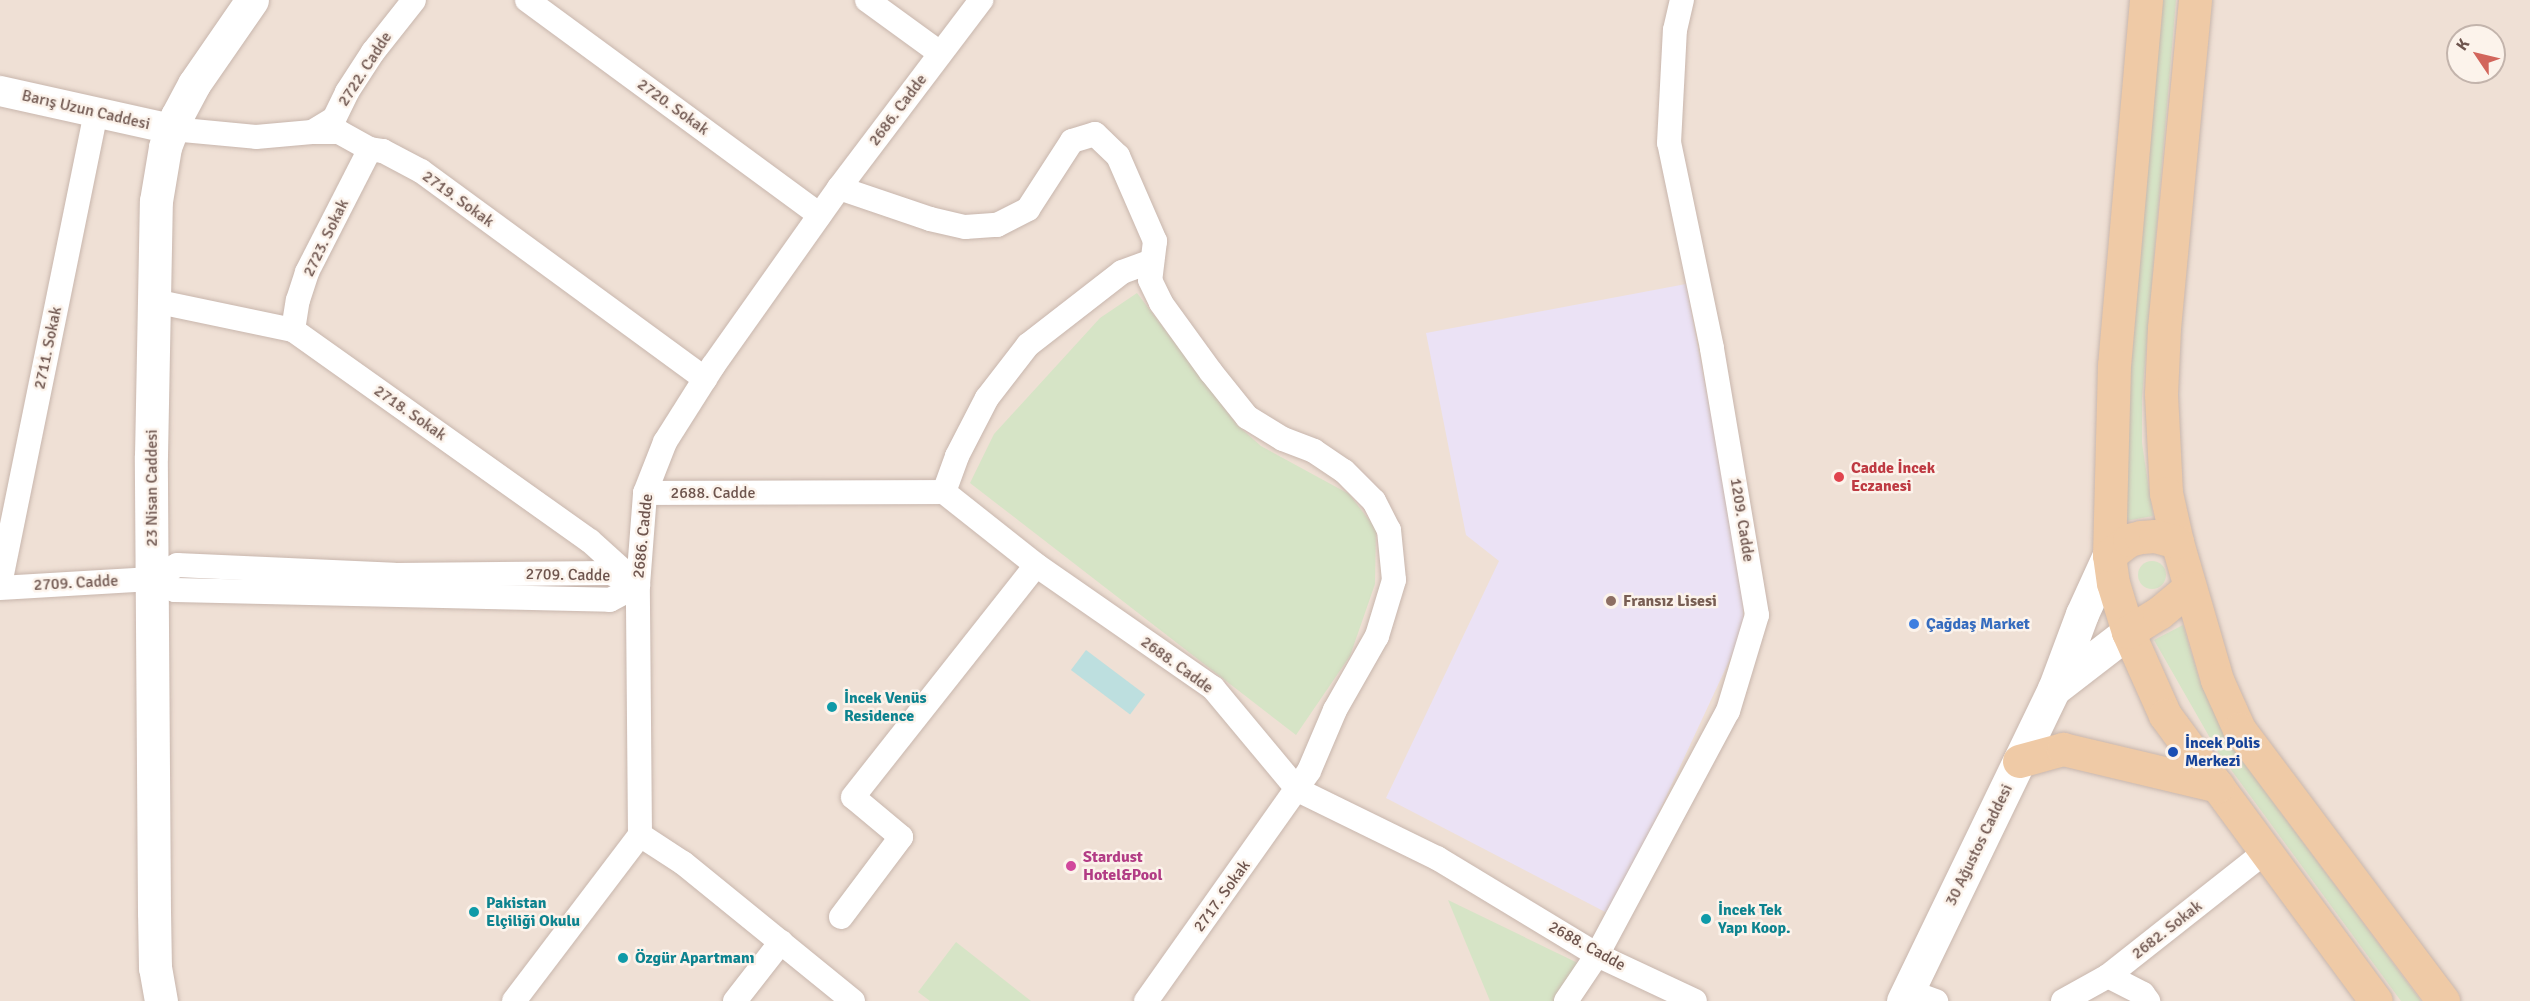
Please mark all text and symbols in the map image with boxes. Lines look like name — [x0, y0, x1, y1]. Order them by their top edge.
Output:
north arrow — [2446, 24, 2506, 84]
street label: 2722. Cadde — [334, 28, 396, 110]
text: K — [2452, 35, 2474, 55]
street label: 2686. Cadde — [865, 70, 931, 150]
street label: 2720. Sokak — [634, 75, 712, 139]
street label: Barış Uzun Caddesi — [20, 86, 152, 134]
street label: 2719. Sokak — [419, 167, 497, 231]
street label: 2723. Sokak — [299, 196, 353, 280]
street label: 2711. Sokak — [30, 305, 66, 391]
street label: 2718. Sokak — [370, 381, 450, 445]
street label: 23 Nisan Caddesi — [142, 429, 162, 547]
place label: Cadde İncek Eczanesi — [1851, 458, 1935, 496]
marker: Cadde İncek Eczanesi — [1832, 470, 1846, 484]
street label: 1209. Cadde — [1726, 477, 1758, 563]
street label: 2688. Cadde — [671, 483, 755, 503]
street label: 2686. Cadde — [629, 493, 657, 579]
street label: 2709. Cadde — [525, 565, 611, 585]
street label: 2709. Cadde — [33, 571, 119, 595]
place label: Fransız Lisesi — [1623, 591, 1717, 611]
marker: Fransız Lisesi — [1604, 594, 1618, 608]
place label: Çağdaş Market — [1926, 614, 2030, 634]
marker: Çağdaş Market — [1907, 617, 1921, 631]
street label: 2688. Cadde — [1137, 632, 1217, 698]
place label: İncek Venüs Residence — [844, 688, 927, 726]
marker: İncek Venüs Residence — [825, 700, 839, 714]
place label: İncek Polis Merkezi — [2185, 733, 2260, 771]
marker: İncek Polis Merkezi — [2166, 745, 2180, 759]
street label: 30 Ağustos Caddesi — [1941, 781, 2017, 909]
place label: Stardust Hotel&Pool — [1083, 847, 1162, 885]
street label: 2717. Sokak — [1190, 857, 1254, 935]
marker: Stardust Hotel&Pool — [1064, 859, 1078, 873]
place label: Pakistan Elçiliği Okulu — [486, 893, 580, 931]
street label: 2682. Sokak — [2128, 897, 2206, 963]
place label: İncek Tek Yapı Koop. — [1718, 900, 1791, 938]
marker: Pakistan Elçiliği Okulu — [467, 905, 481, 919]
marker: İncek Tek Yapı Koop. — [1699, 912, 1713, 926]
street label: 2688. Cadde — [1545, 917, 1629, 975]
place label: Özgür Apartmanı — [635, 948, 754, 968]
marker: Özgür Apartmanı — [616, 951, 630, 965]

